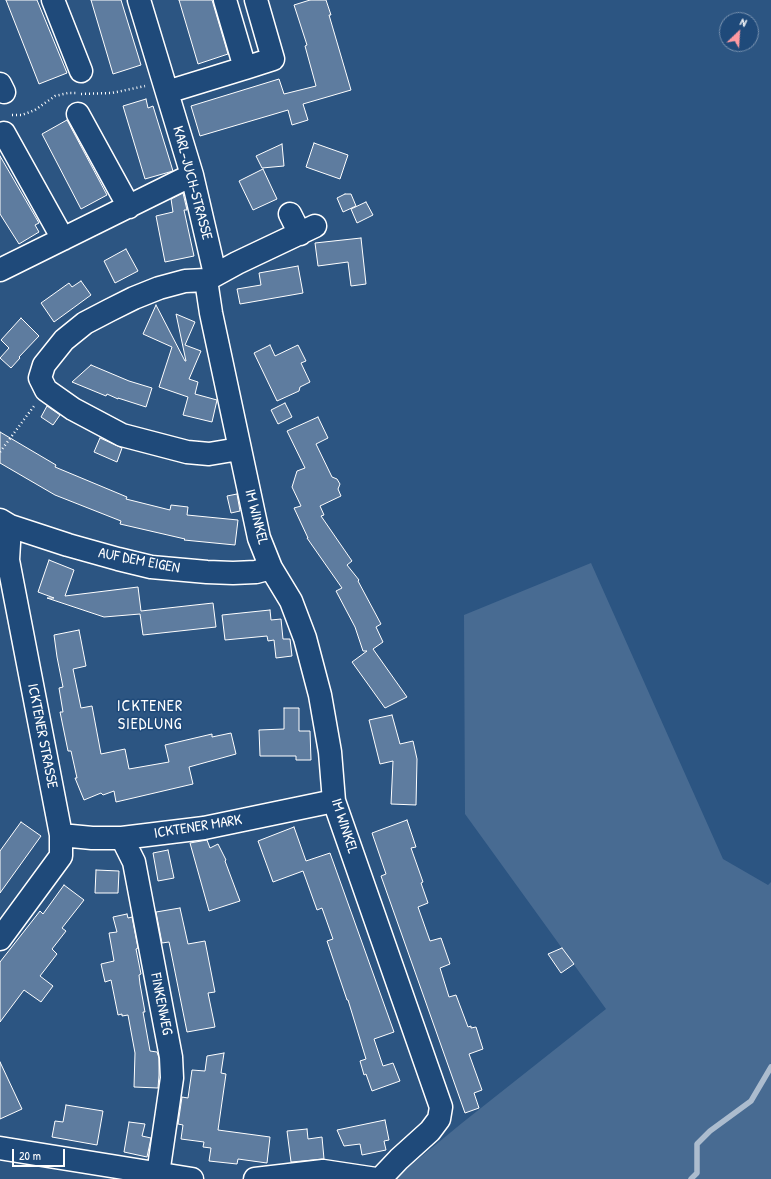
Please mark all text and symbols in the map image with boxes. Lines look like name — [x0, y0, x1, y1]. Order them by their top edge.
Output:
north arrow — [719, 12, 759, 52]
text: N — [738, 14, 749, 30]
street label: KARL-JUCH-STRASSE — [168, 124, 216, 242]
street label: IM WINKEL — [240, 487, 272, 547]
street label: AUF DEM EIGEN — [97, 544, 181, 578]
street label: ICKTENER STRASSE — [23, 682, 61, 790]
district label: ICKTENER SIEDLUNG — [117, 697, 183, 735]
street label: IM WINKEL — [327, 796, 361, 856]
street label: ICKTENER MARK — [153, 811, 243, 843]
street label: FINKENWEG — [146, 972, 176, 1036]
scale bar — [14, 1141, 67, 1167]
text: 20 m — [19, 1147, 41, 1164]

